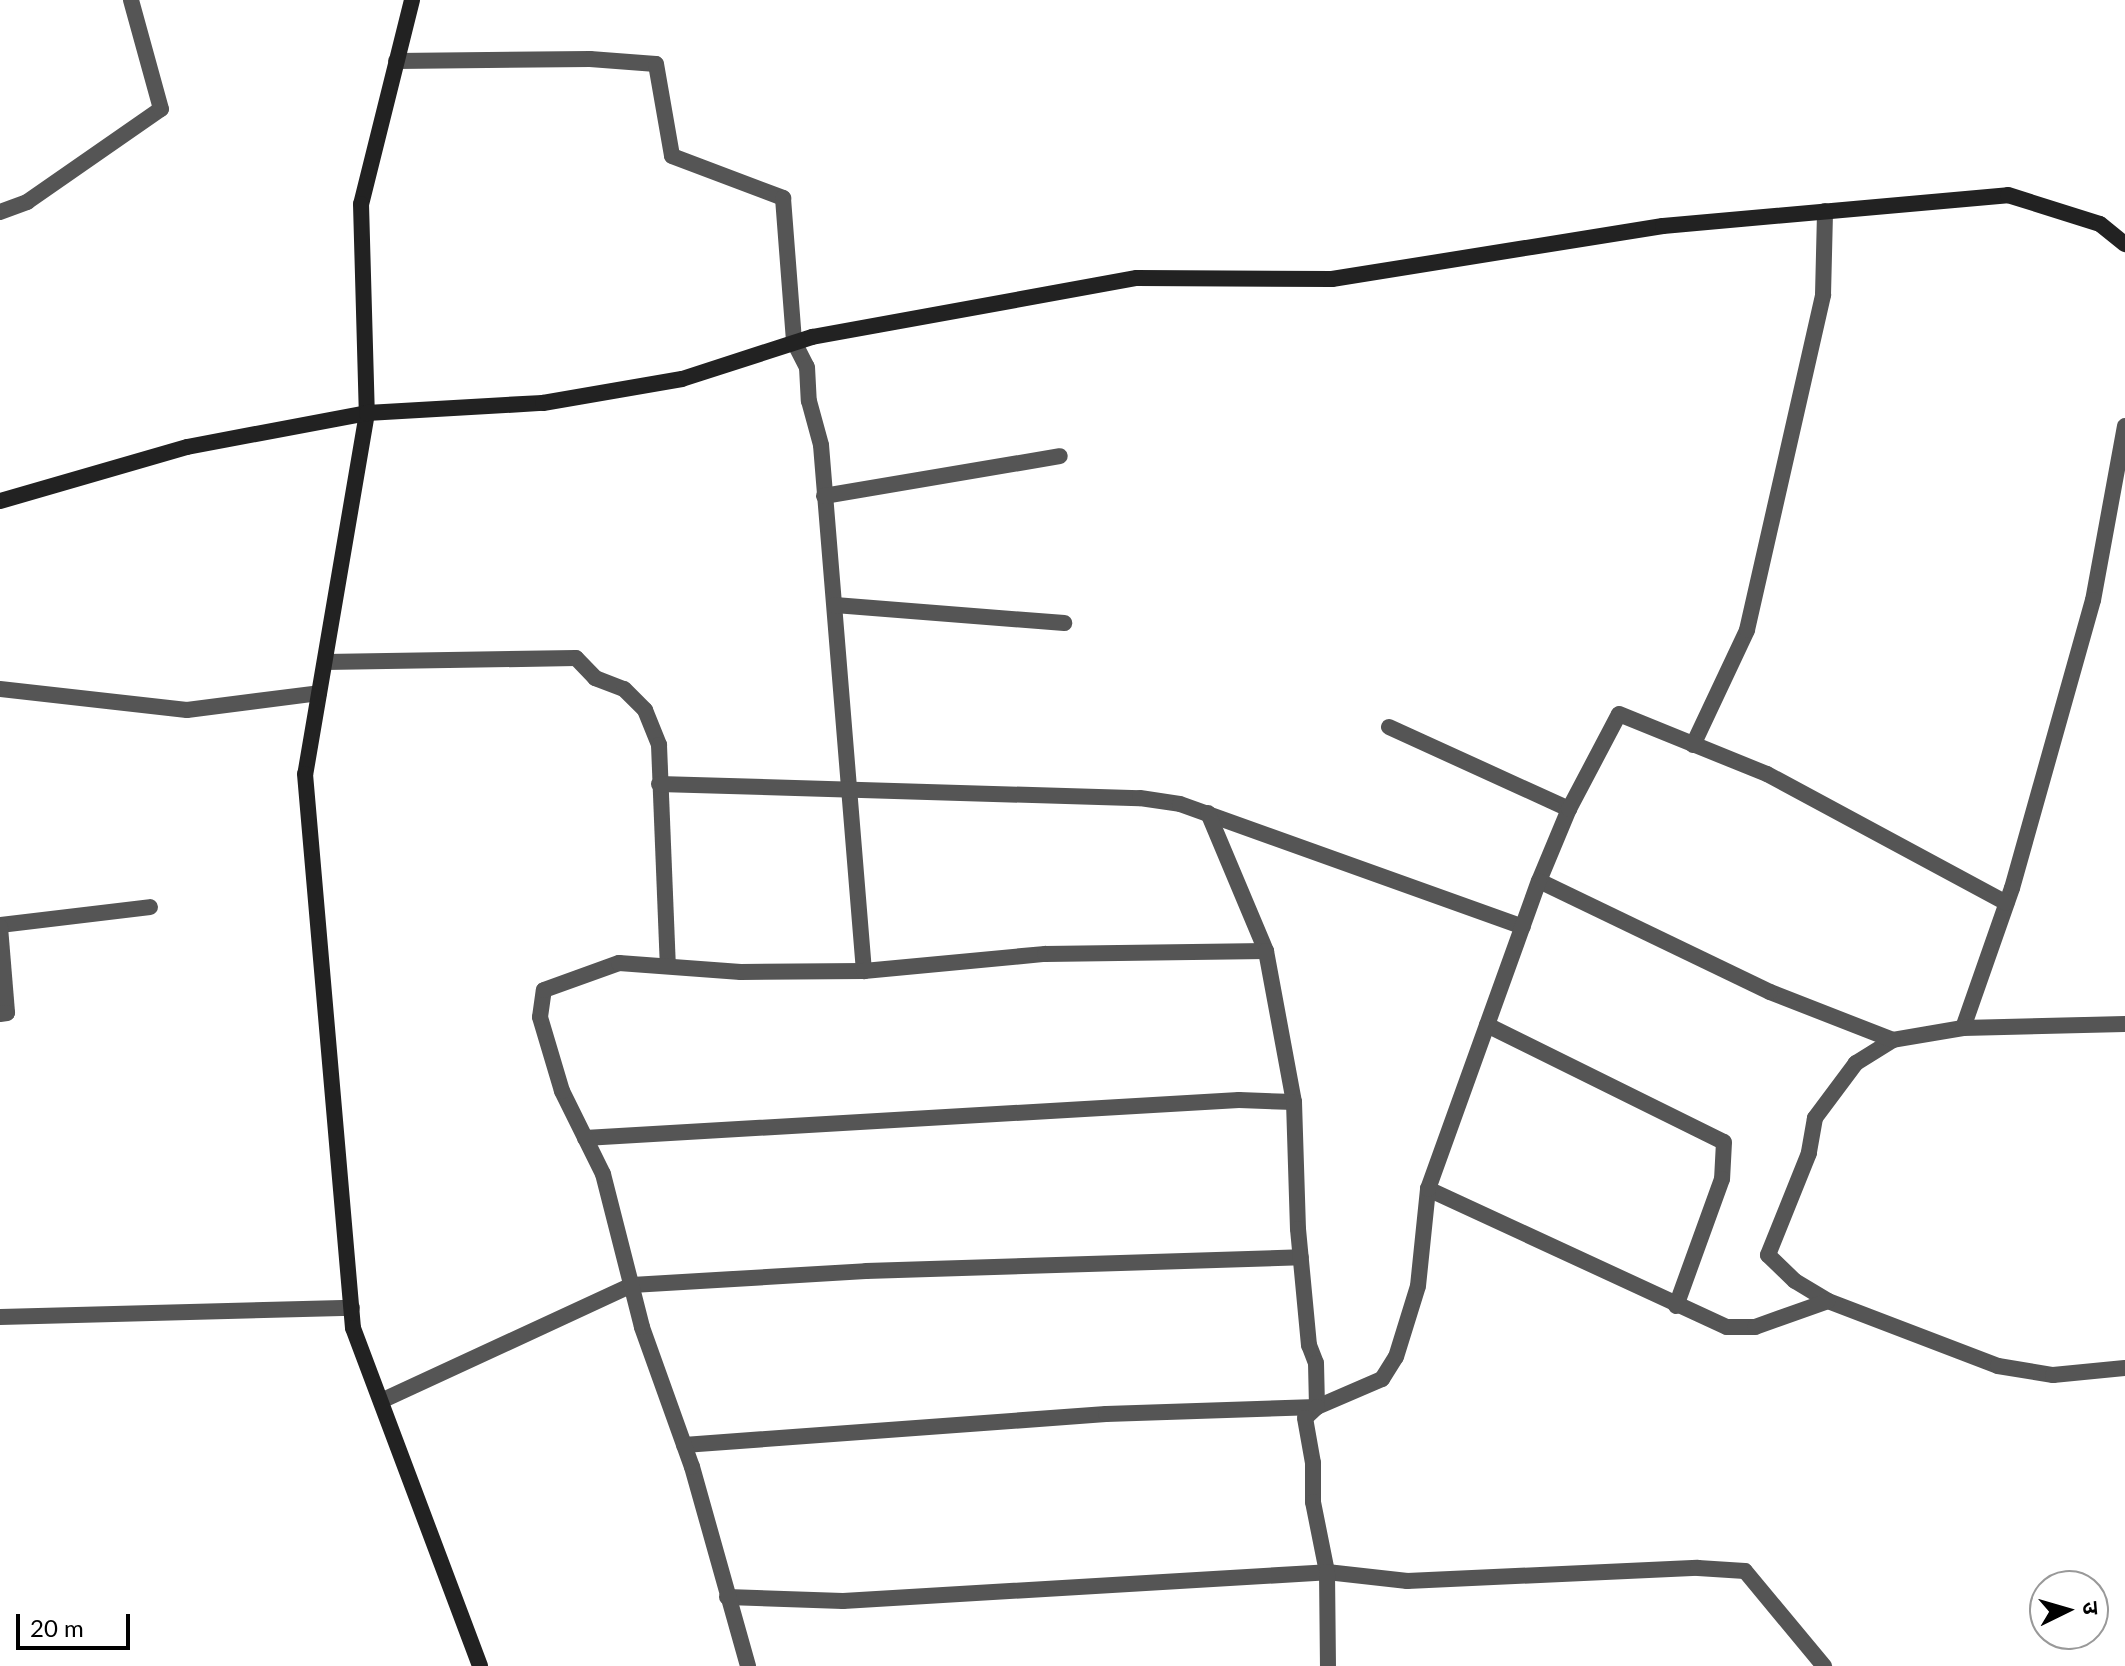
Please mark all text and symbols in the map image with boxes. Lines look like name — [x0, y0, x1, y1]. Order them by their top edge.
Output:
north arrow — [2029, 1570, 2109, 1650]
scale bar — [20, 1598, 134, 1648]
text: उ — [2077, 1600, 2105, 1616]
text: 20 m — [30, 1613, 84, 1642]

